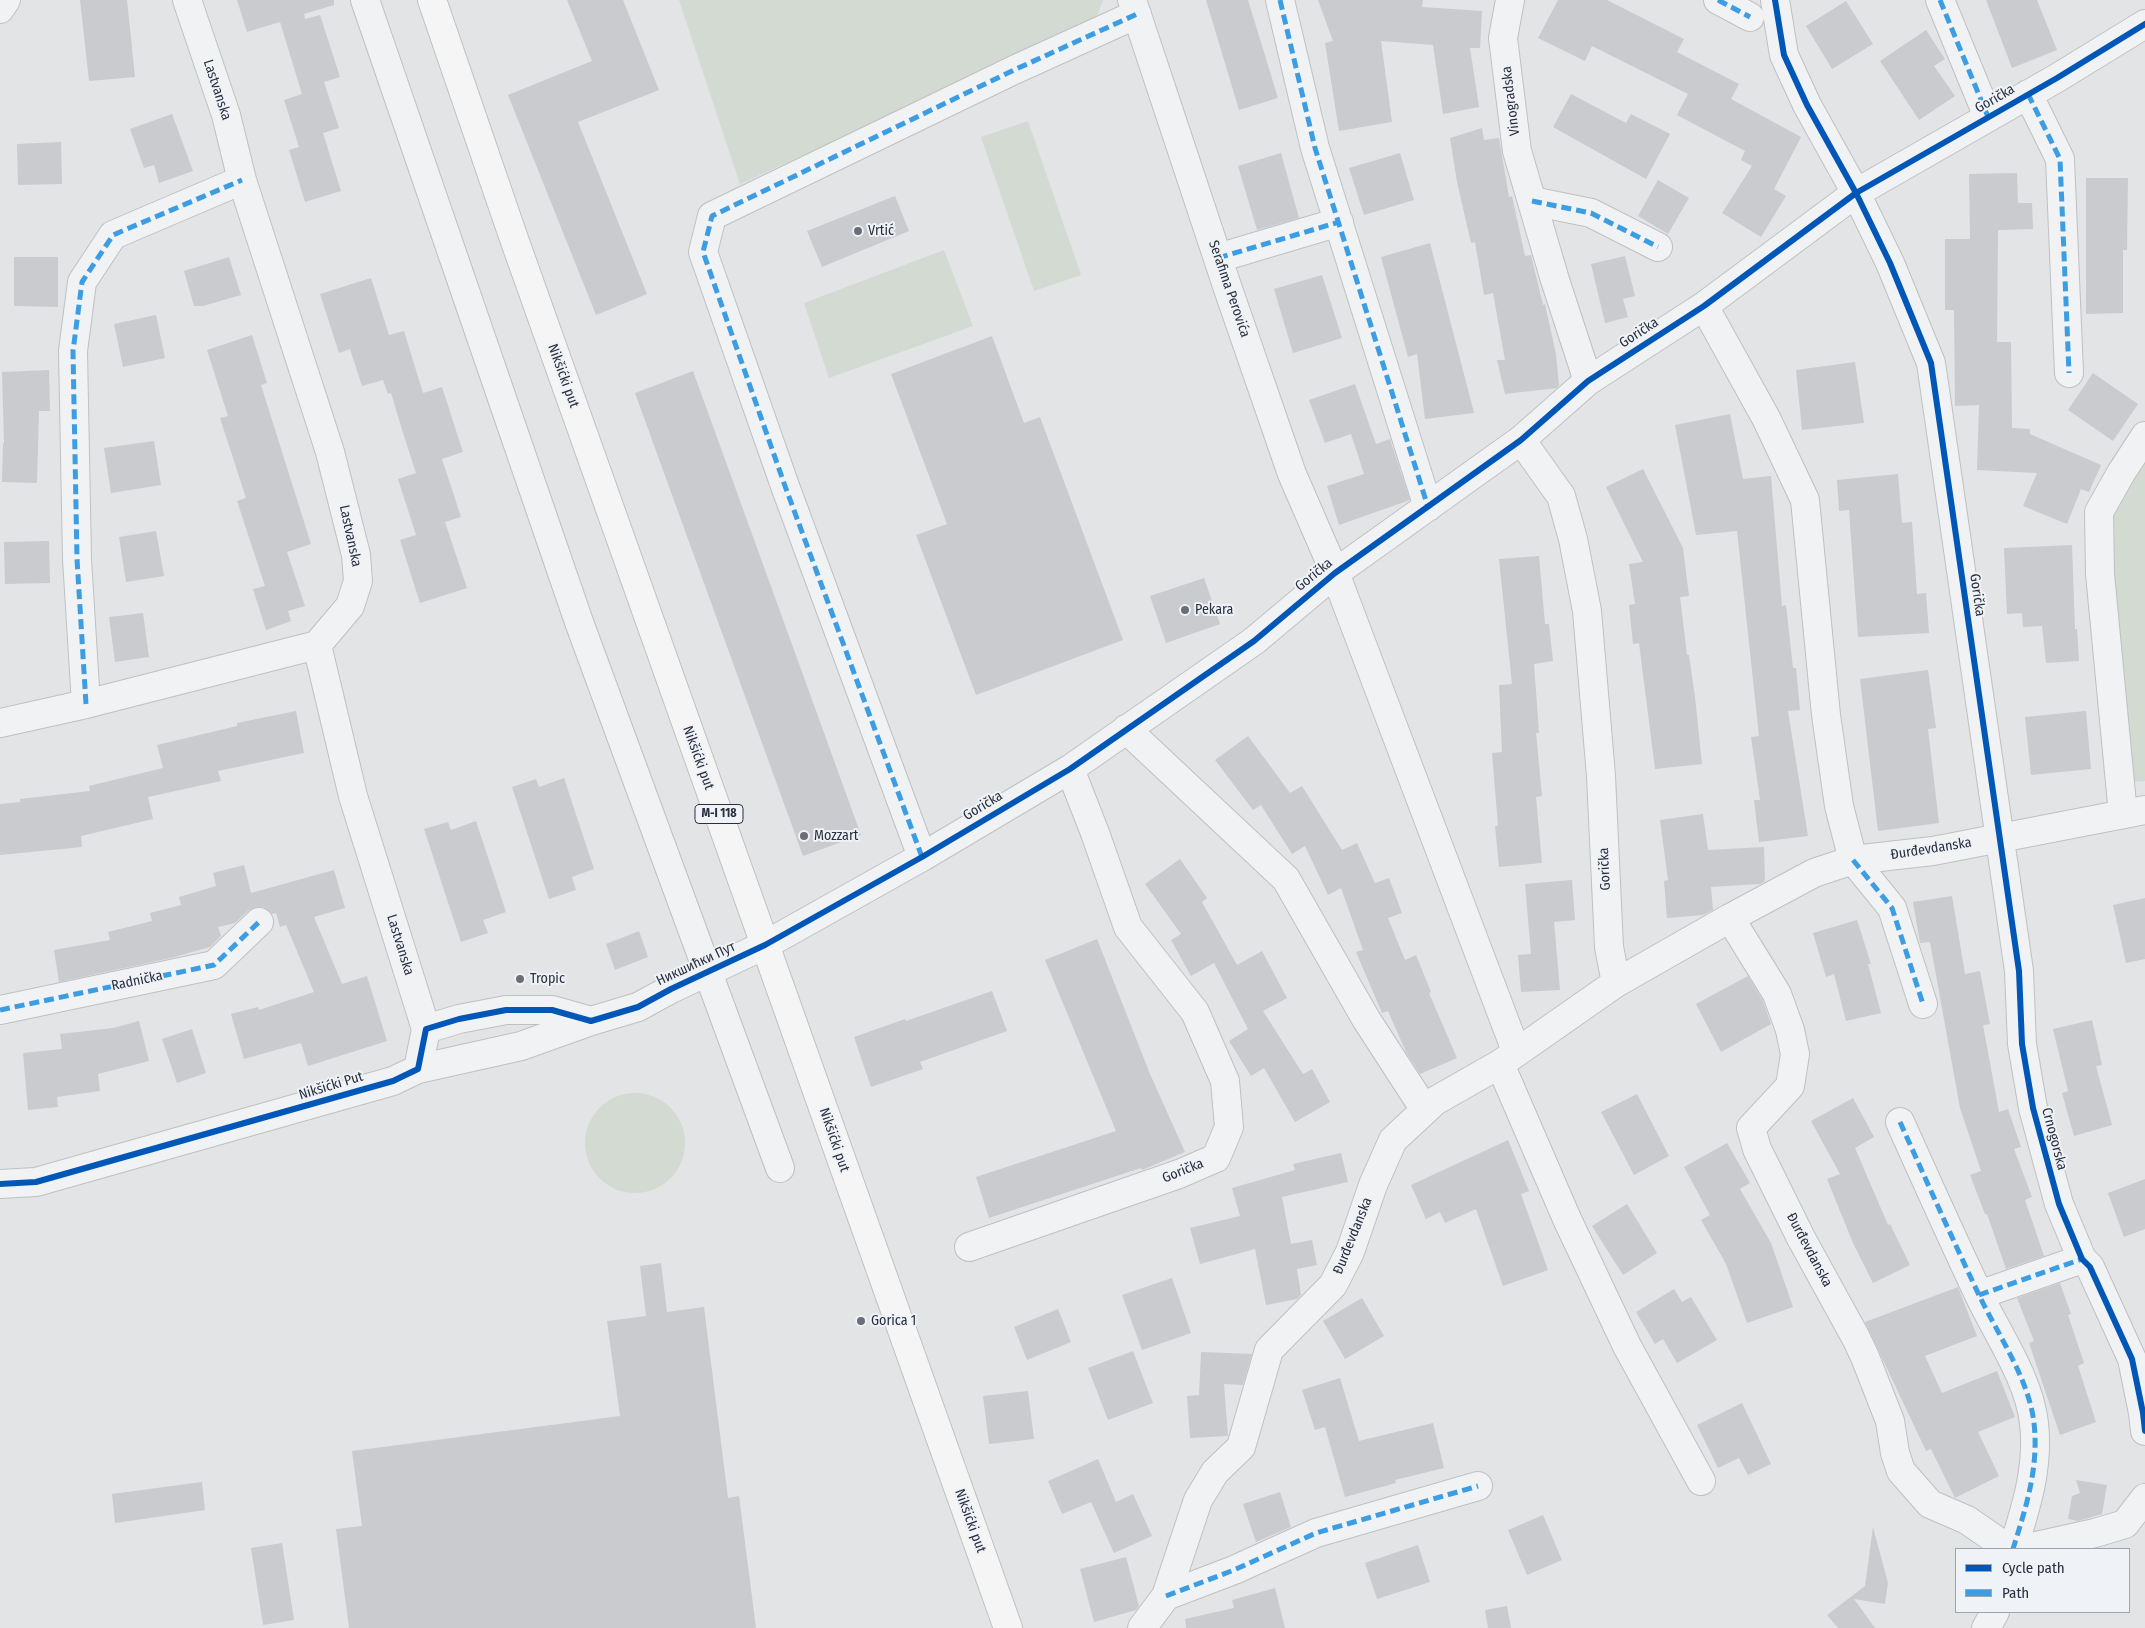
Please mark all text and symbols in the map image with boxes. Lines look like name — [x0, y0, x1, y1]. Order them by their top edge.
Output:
street label: Lastvanska — [199, 58, 235, 122]
street label: Vinogradska — [1498, 65, 1524, 137]
street label: Gorička — [1972, 81, 2018, 117]
place label: Vrtić — [868, 223, 894, 239]
marker: Vrtić — [852, 225, 864, 237]
street label: Serafima Perovića — [1205, 238, 1253, 340]
street label: Gorička — [1616, 314, 1662, 352]
street label: Nikšićki put — [544, 342, 582, 410]
street label: Lastvanska — [335, 504, 365, 568]
street label: Gorička — [1292, 555, 1336, 595]
street label: Gorička — [1966, 573, 1988, 617]
place label: Pekara — [1195, 602, 1233, 618]
marker: Pekara — [1179, 604, 1191, 616]
street label: Nikšićki put — [679, 724, 717, 792]
street label: Gorička — [960, 788, 1006, 824]
road number: M-I 118 — [695, 804, 743, 824]
place label: Mozzart — [814, 828, 858, 844]
marker: Mozzart — [798, 830, 810, 842]
street label: Đurđevdanska — [1889, 834, 1973, 864]
street label: Gorička — [1595, 847, 1615, 891]
street label: Lastvanska — [383, 913, 417, 977]
street label: Никшићки Пут — [654, 938, 738, 990]
street label: Radnička — [110, 967, 164, 995]
place label: Tropic — [530, 971, 565, 987]
marker: Tropic — [514, 973, 526, 985]
street label: Nikšićki Put — [297, 1068, 365, 1104]
street label: Nikšićki put — [815, 1106, 853, 1174]
street label: Crnogorska — [2038, 1106, 2070, 1172]
street label: Gorička — [1160, 1155, 1206, 1187]
street label: Đurđevdanska — [1330, 1195, 1376, 1277]
street label: Đurđevdanska — [1782, 1210, 1836, 1290]
place label: Gorica 1 — [871, 1313, 916, 1329]
marker: Gorica 1 — [855, 1315, 867, 1327]
street label: Nikšićki put — [951, 1487, 989, 1555]
legend — [1955, 1548, 2130, 1613]
text: Cycle path — [2002, 1559, 2065, 1577]
text: Path — [2002, 1584, 2029, 1602]

